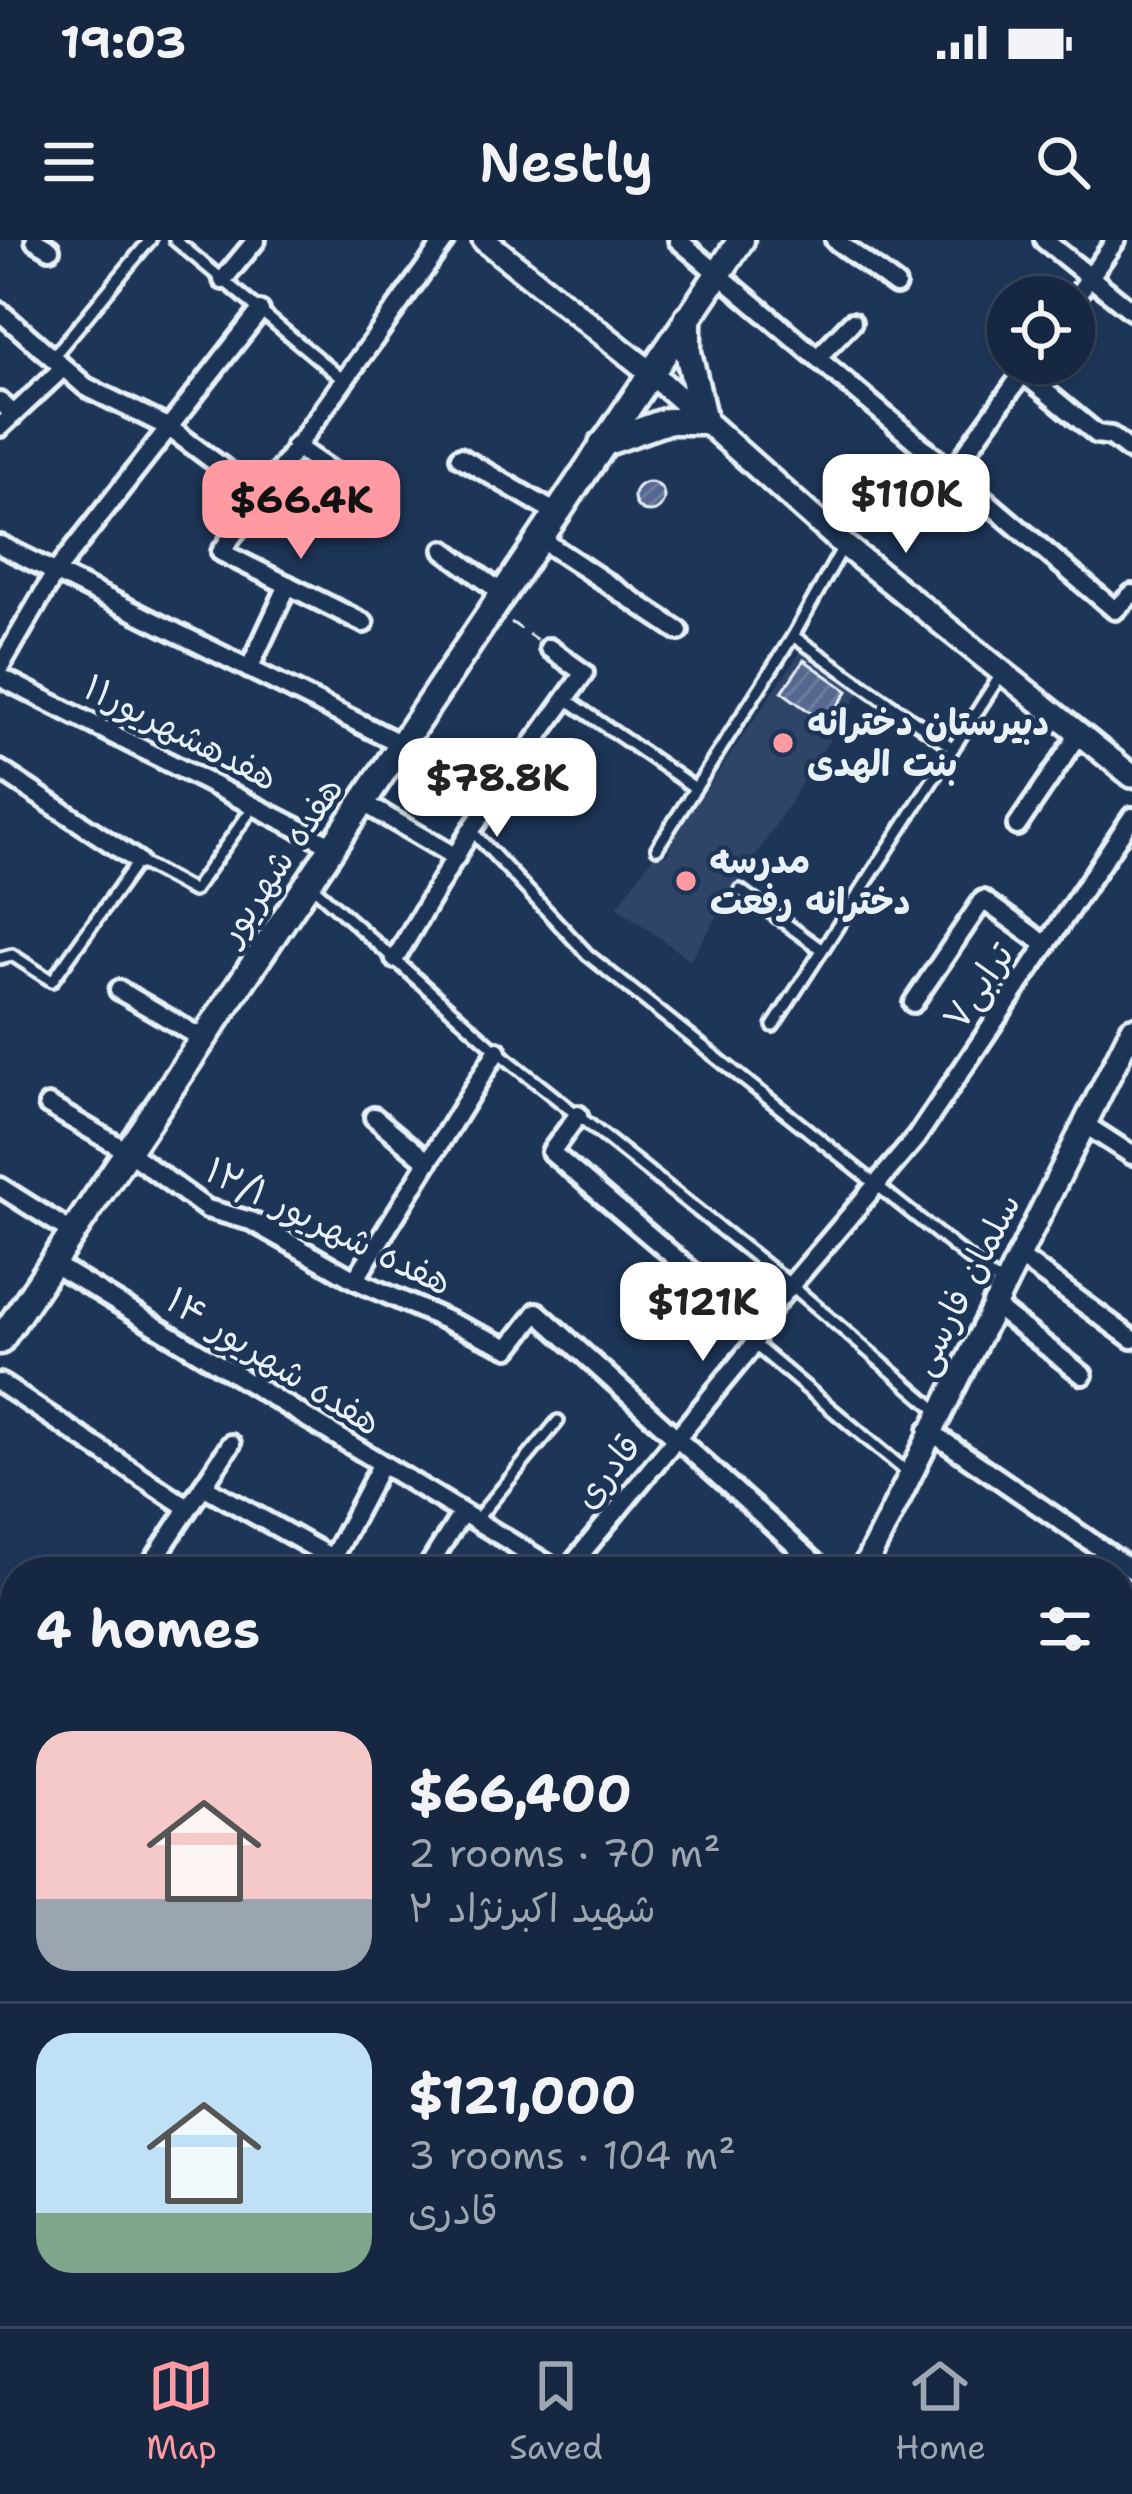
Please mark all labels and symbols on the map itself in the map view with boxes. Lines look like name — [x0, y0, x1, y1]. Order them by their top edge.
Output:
pin: $110K — [822, 454, 990, 556]
pin: $66.4K — [203, 460, 399, 562]
street label: هفدهشهریور۱۱ — [76, 662, 286, 802]
place label: دبیرستان دخترانه بنت الهدی — [807, 698, 1049, 788]
marker: دبیرستان دخترانه بنت الهدی — [770, 730, 796, 756]
pin: $78.8K — [399, 738, 595, 840]
street label: هفده شهریور — [204, 767, 354, 956]
place label: مدرسه دخترانه رفعت — [710, 836, 911, 926]
marker: مدرسه دخترانه رفعت — [673, 868, 699, 894]
street label: ترابی۷ — [931, 932, 1025, 1039]
street label: هفده شهریور ۱۲/۱ — [198, 1145, 460, 1307]
street label: سلمان فارسی — [898, 1184, 1032, 1384]
pin: $121K — [619, 1262, 787, 1364]
street label: هفده شهریور ۱۴ — [157, 1275, 391, 1447]
street label: قادری — [562, 1423, 652, 1519]

